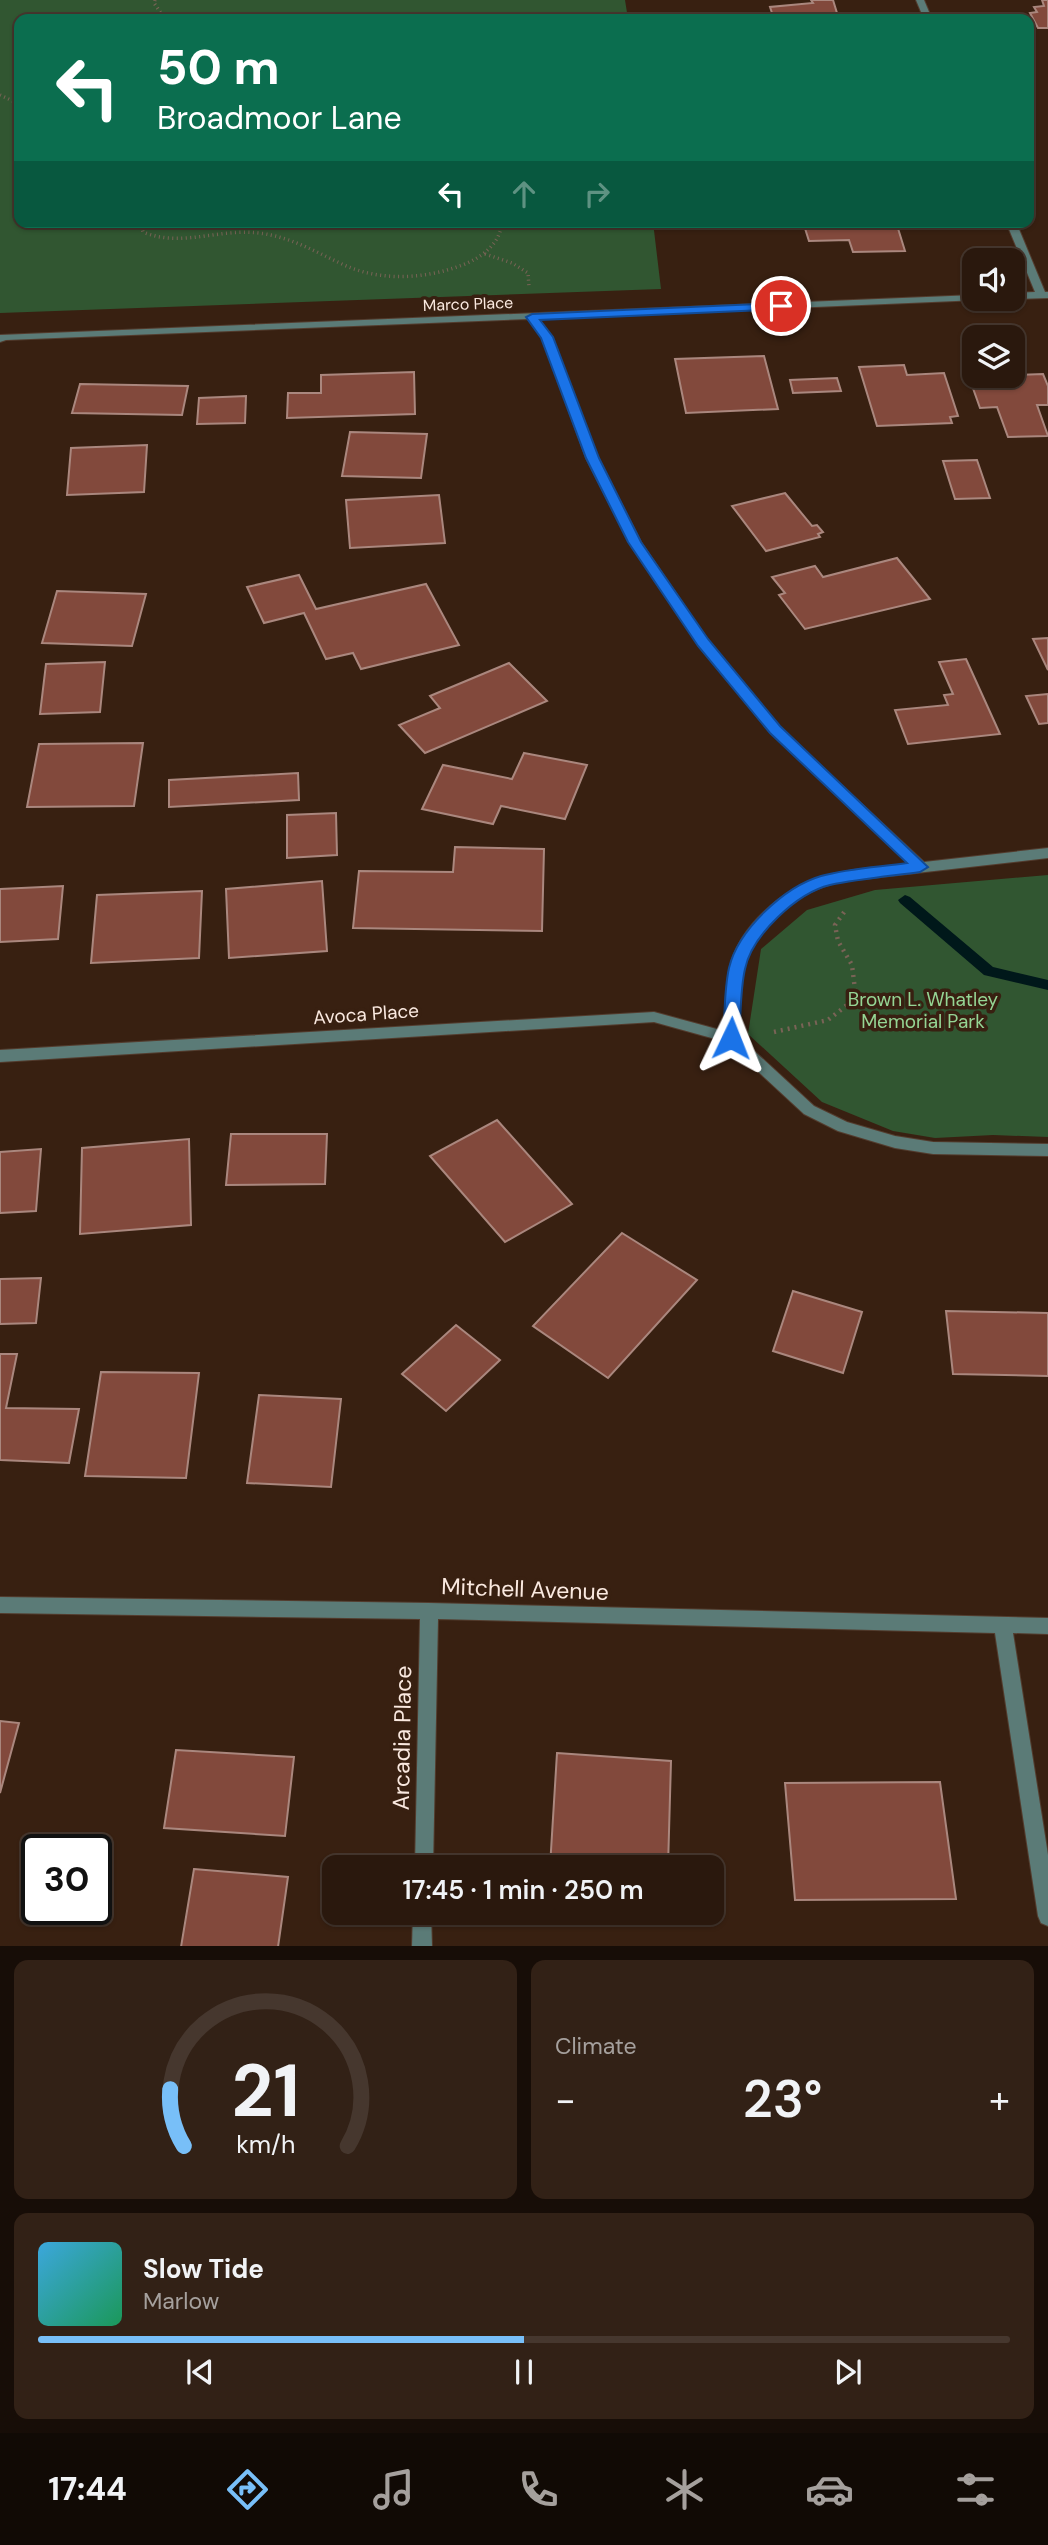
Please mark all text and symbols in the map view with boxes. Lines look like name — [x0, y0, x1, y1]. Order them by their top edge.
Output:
text: 50 m — [157, 35, 280, 99]
icon: left — [42, 42, 133, 133]
text: Broadmoor Lane — [157, 97, 402, 139]
icon: left — [432, 175, 470, 213]
icon: ahead — [505, 175, 543, 213]
icon: right — [578, 175, 616, 213]
map controls — [962, 248, 1025, 388]
button: sound — [962, 248, 1025, 311]
pin — [751, 276, 811, 336]
icon: arrive — [762, 287, 800, 325]
street label: Marco Place — [422, 292, 514, 316]
button: layers — [962, 325, 1025, 388]
park label: Brown L. Whatley Memorial Park — [848, 987, 999, 1034]
street label: Avoca Place — [312, 998, 420, 1030]
position arrow — [694, 1001, 768, 1075]
street label: Mitchell Avenue — [441, 1571, 609, 1607]
street label: Arcadia Place — [386, 1665, 418, 1811]
speed limit sign: 30 — [21, 1834, 112, 1925]
text: 17:45 · 1 min · 250 m — [402, 1873, 644, 1907]
text: Climate — [555, 2031, 637, 2061]
text: 21 — [231, 2044, 300, 2139]
text: 23° — [743, 2065, 822, 2133]
text: − — [555, 2075, 576, 2125]
text: + — [989, 2075, 1010, 2125]
text: km/h — [236, 2127, 295, 2160]
text: Slow Tide — [143, 2252, 264, 2286]
text: Marlow — [143, 2286, 219, 2316]
icon: previous — [181, 2353, 219, 2391]
icon: pause — [505, 2353, 543, 2391]
icon: next — [829, 2353, 867, 2391]
icon: directions — [223, 2465, 272, 2514]
icon: music — [369, 2465, 418, 2514]
icon: phone — [514, 2465, 563, 2514]
icon: climate — [660, 2465, 709, 2514]
icon: car — [805, 2465, 854, 2514]
icon: filters — [951, 2465, 1000, 2514]
text: 17:44 — [48, 2468, 127, 2510]

